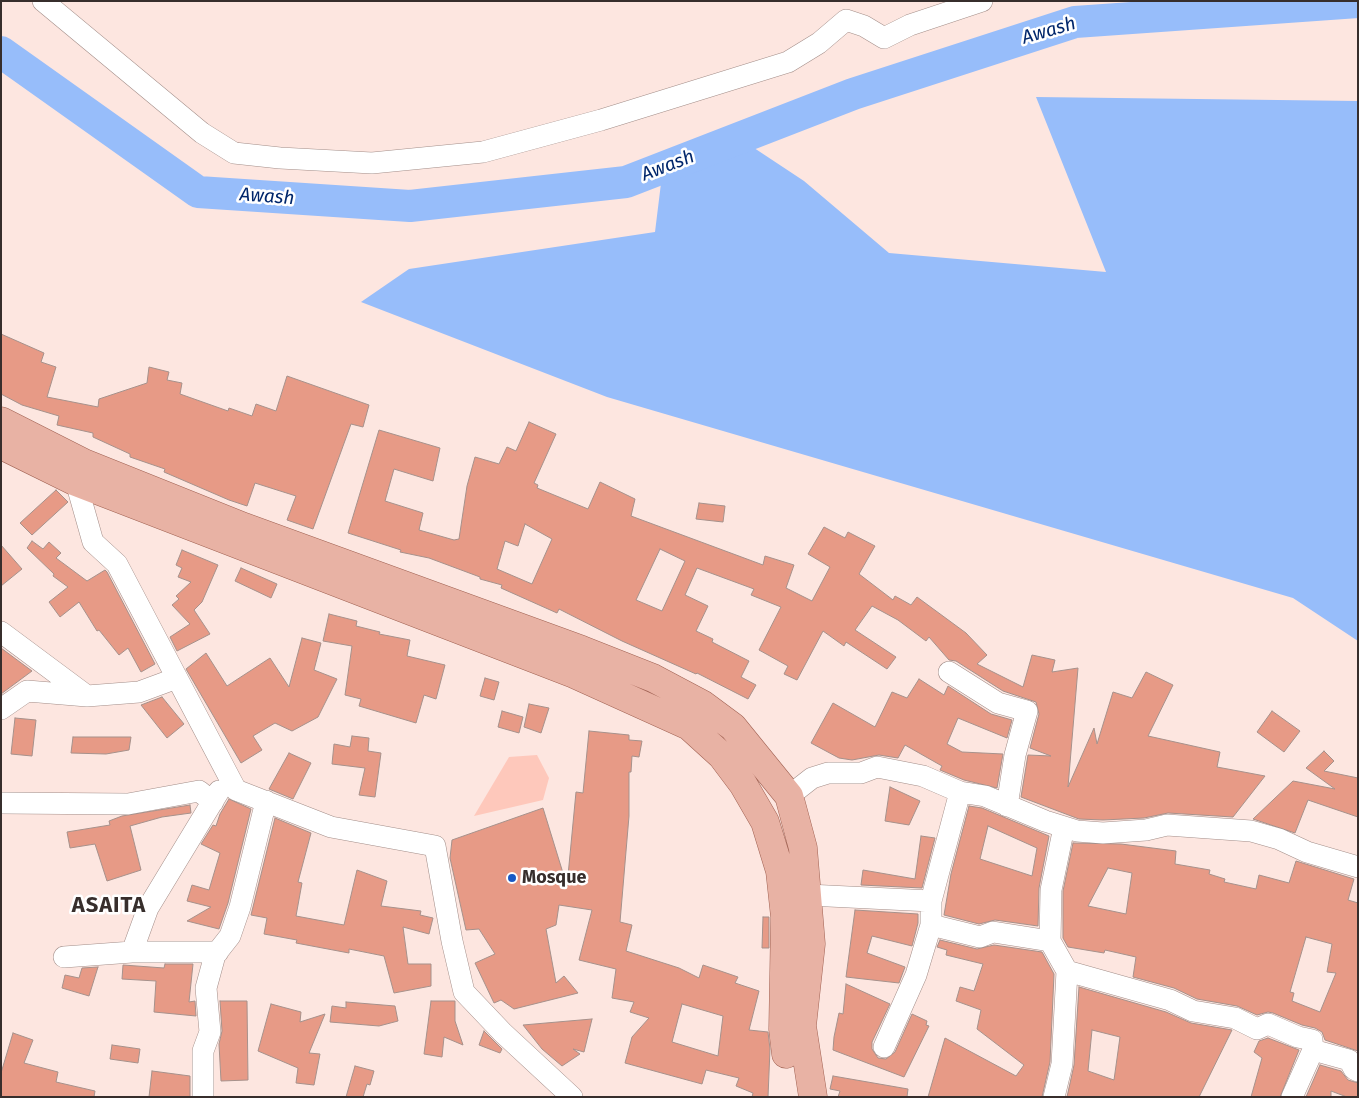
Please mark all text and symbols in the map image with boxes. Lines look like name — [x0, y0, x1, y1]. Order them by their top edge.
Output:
water label: Awash — [1019, 12, 1079, 50]
water label: Awash — [638, 146, 698, 186]
water label: Awash — [239, 184, 295, 210]
place label: Mosque — [522, 867, 586, 889]
marker: Mosque — [506, 872, 518, 884]
district label: ASAITA — [71, 893, 147, 919]

